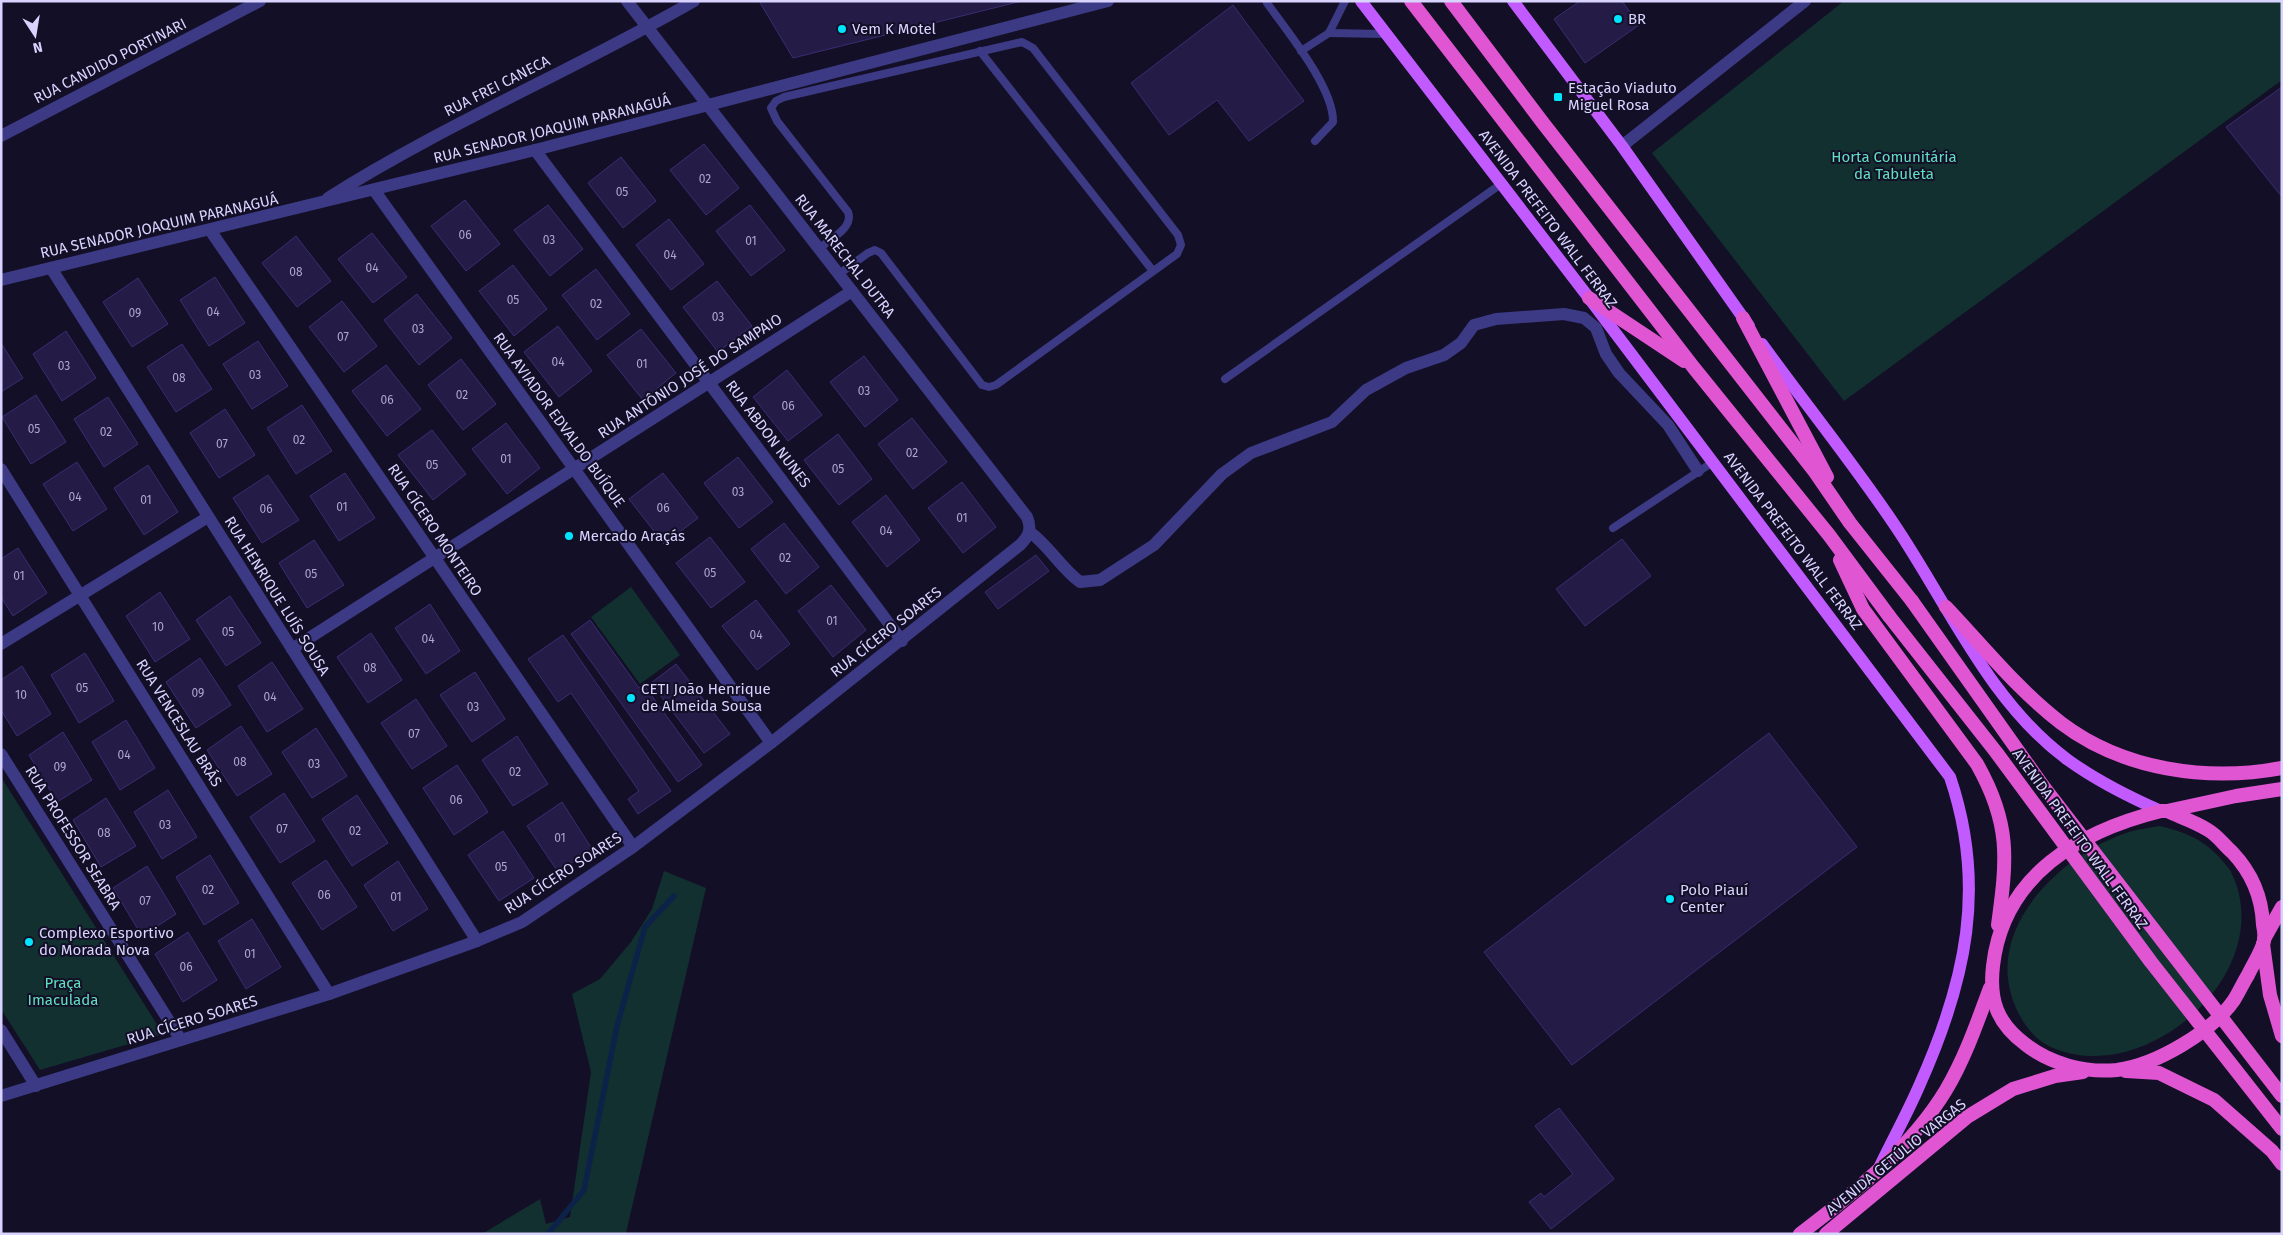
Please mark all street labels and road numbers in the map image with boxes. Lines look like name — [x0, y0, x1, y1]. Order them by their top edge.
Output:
street label: RUA CANDIDO PORTINARI — [31, 15, 189, 107]
street label: RUA FREI CANECA — [441, 51, 553, 120]
street label: RUA SENADOR JOAQUIM PARANAGUÁ — [432, 91, 673, 167]
street label: AVENIDA PREFEITO WALL FERRAZ — [1475, 126, 1621, 312]
street label: RUA SENADOR JOAQUIM PARANAGUÁ — [38, 190, 280, 262]
street label: RUA MARECHAL DUTRA — [791, 191, 899, 322]
street label: RUA ANTÔNIO JOSÉ DO SAMPAIO — [595, 310, 785, 442]
street label: RUA AVIADOR EDVALDO BUÍQUE — [489, 329, 629, 511]
street label: RUA ABDON NUNES — [722, 377, 814, 491]
street label: AVENIDA PREFEITO WALL FERRAZ — [1720, 448, 1866, 634]
street label: RUA CÍCERO MONTEIRO — [384, 460, 486, 600]
street label: RUA HENRIQUE LUÍS SOUSA — [221, 513, 334, 679]
street label: RUA CÍCERO SOARES — [827, 583, 945, 681]
street label: RUA VENCESLAU BRÁS — [132, 656, 226, 790]
street label: AVENIDA PREFEITO WALL FERRAZ — [2008, 745, 2152, 933]
street label: RUA PROFESSOR SEABRA — [21, 763, 125, 913]
street label: RUA CÍCERO SOARES — [501, 828, 625, 918]
street label: RUA CÍCERO SOARES — [124, 992, 260, 1048]
street label: AVENIDA GETÚLIO VARGAS — [1822, 1095, 1970, 1219]

